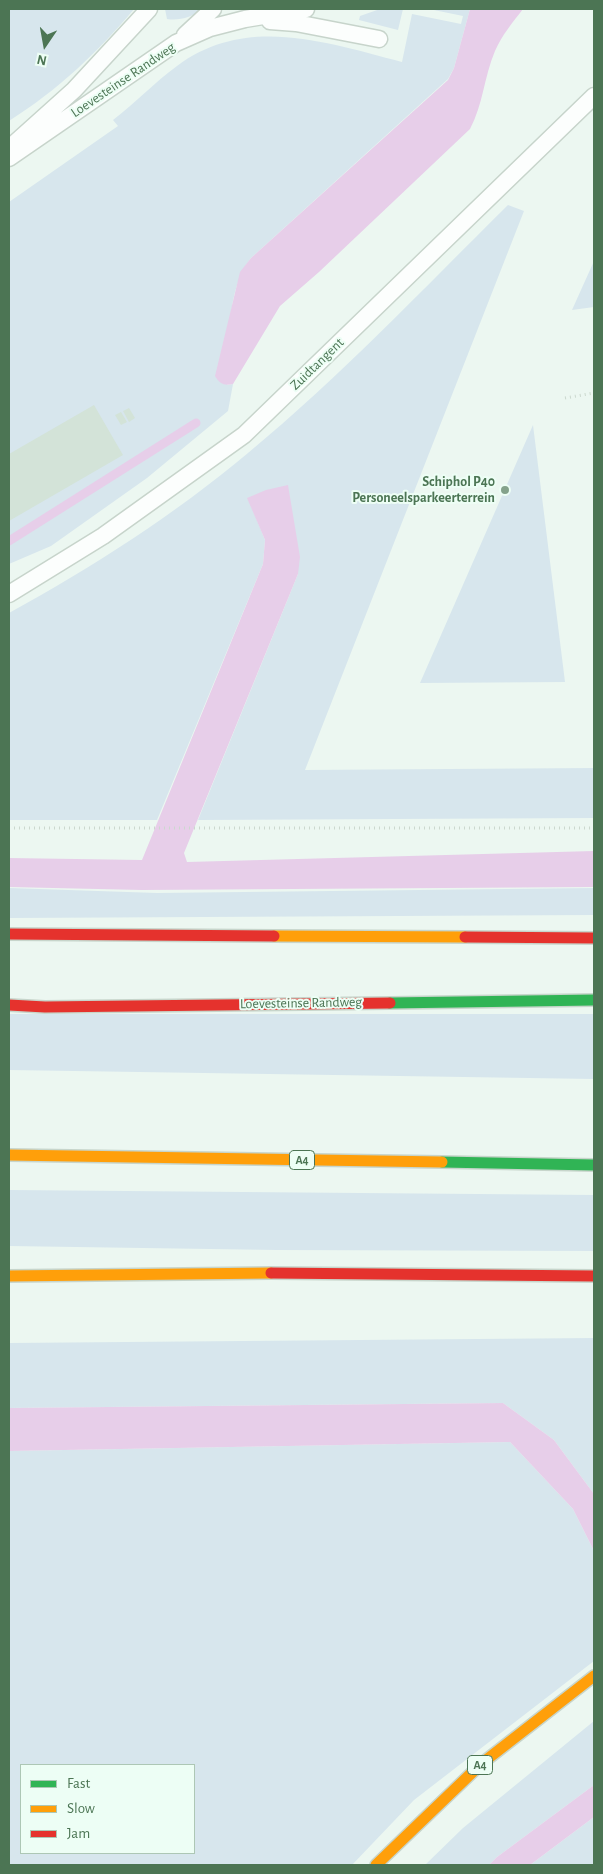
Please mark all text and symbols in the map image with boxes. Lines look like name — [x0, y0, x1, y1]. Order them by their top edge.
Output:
north arrow — [20, 20, 70, 70]
street label: Loevesteinse Randweg — [68, 39, 178, 121]
text: N — [36, 52, 48, 68]
street label: Zuidtangent — [287, 334, 347, 394]
place label: Schiphol P40 Personeelsparkeerterrein — [352, 474, 495, 507]
marker: Schiphol P40 Personeelsparkeerterrein — [499, 484, 511, 496]
street label: Loevesteinse Randweg — [240, 994, 362, 1012]
road number: A4 — [290, 1150, 314, 1170]
road number: A4 — [468, 1756, 492, 1774]
legend — [20, 1764, 195, 1854]
text: Fast — [67, 1776, 90, 1791]
text: Slow — [67, 1801, 95, 1816]
text: Jam — [67, 1826, 90, 1841]

